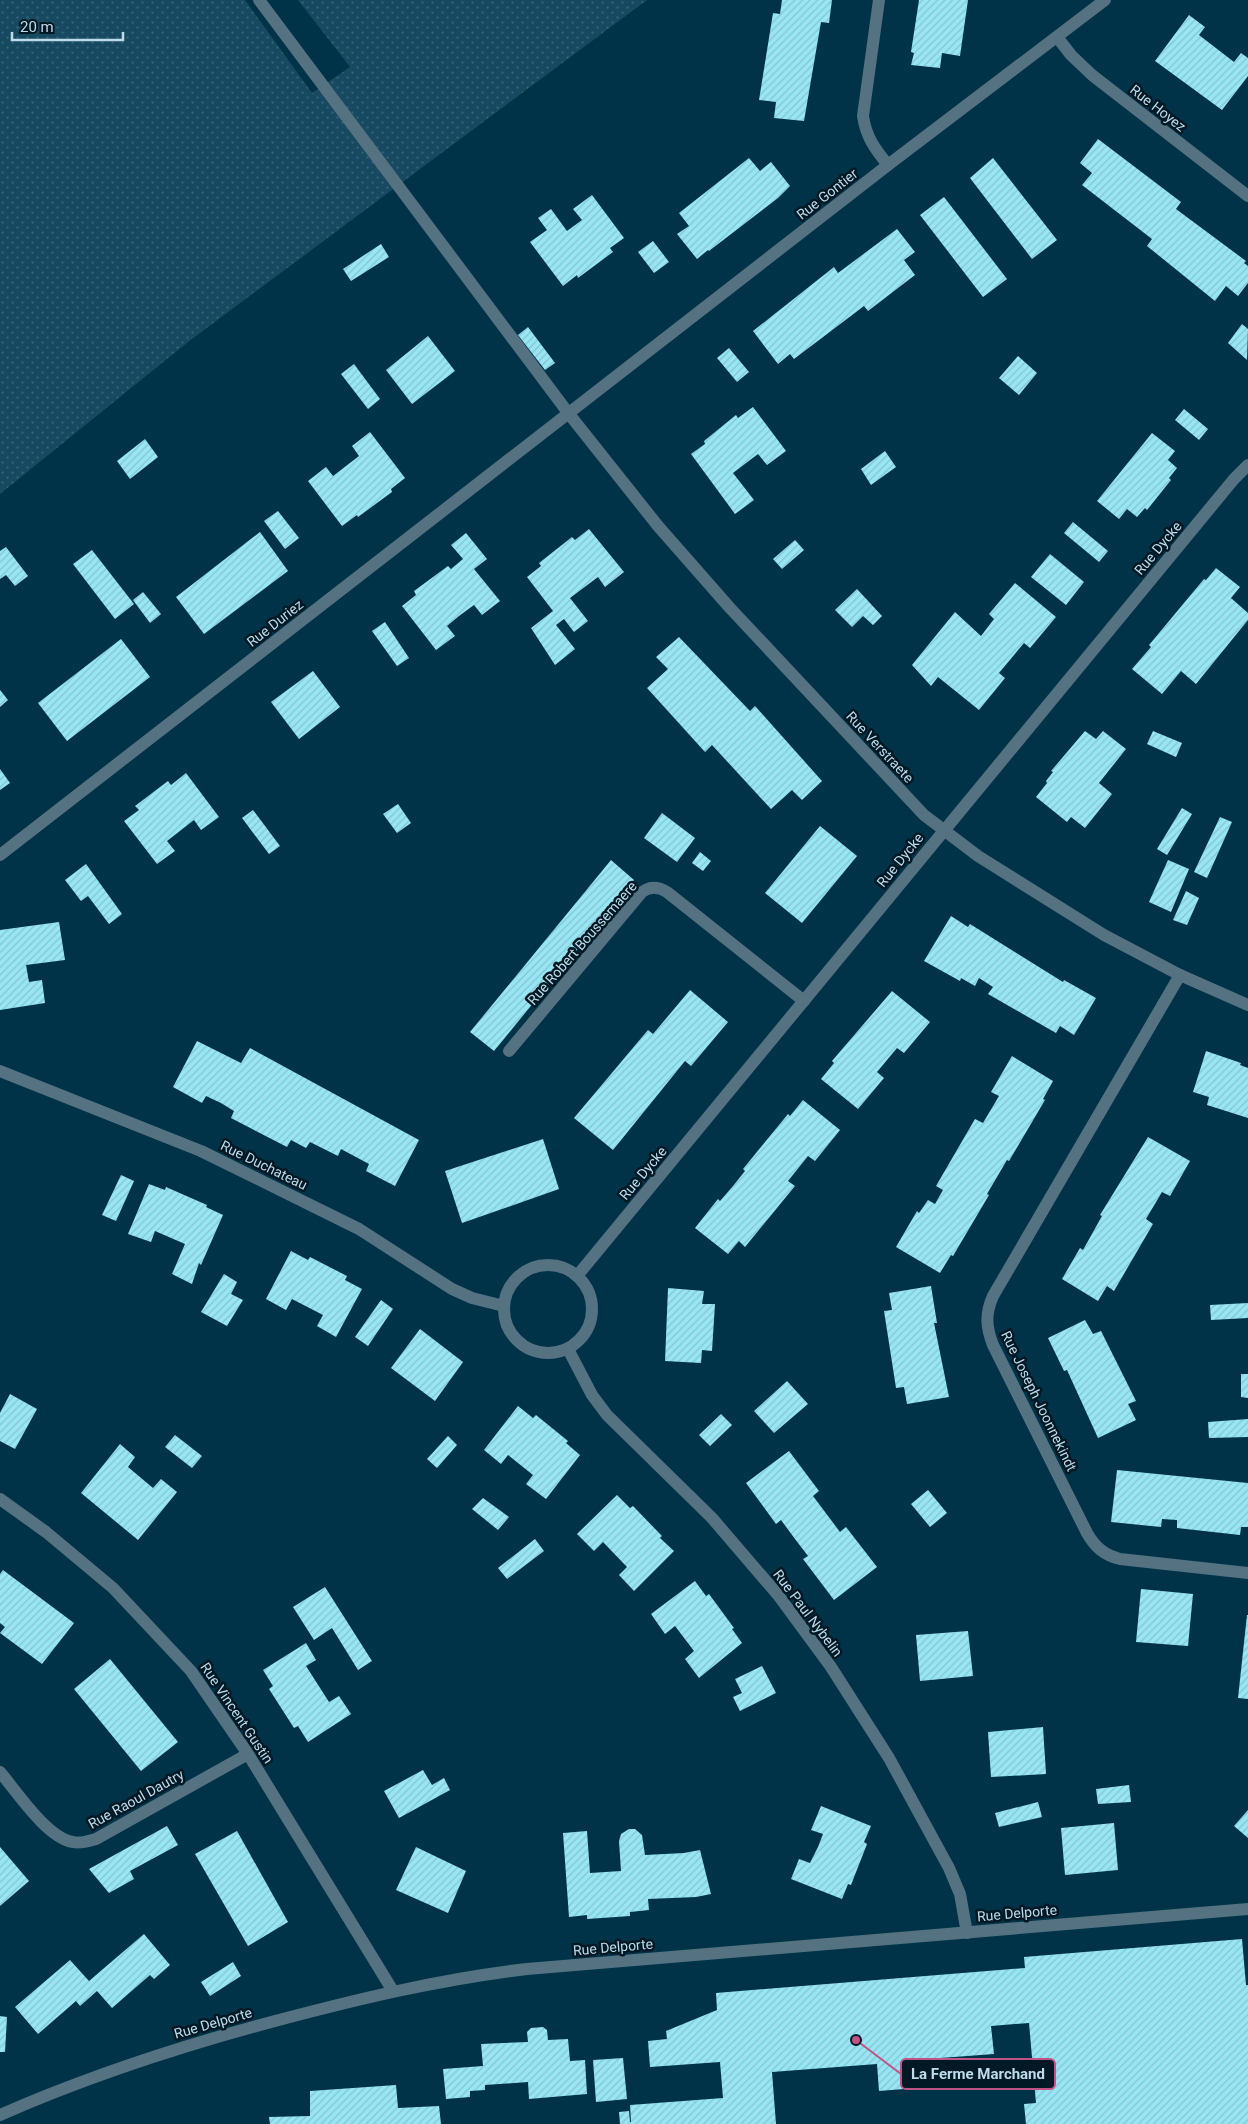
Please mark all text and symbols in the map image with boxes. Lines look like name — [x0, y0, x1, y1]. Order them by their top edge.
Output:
scale bar — [12, 10, 124, 42]
text: 20 m — [20, 18, 54, 36]
street label: Rue Hoyez — [1127, 81, 1189, 135]
street label: Rue Gontier — [793, 165, 861, 223]
street label: Rue Dycke — [1131, 518, 1185, 578]
street label: Rue Duriez — [244, 596, 306, 650]
street label: Rue Verstraete — [843, 708, 917, 786]
street label: Rue Dycke — [873, 830, 927, 890]
street label: Rue Robert Boussemaere — [524, 878, 640, 1008]
street label: Rue Duchateau — [218, 1137, 310, 1193]
street label: Rue Dycke — [616, 1143, 670, 1203]
street label: Rue Joseph Joonnekindt — [998, 1328, 1080, 1474]
street label: Rue Paul Nybelin — [770, 1566, 846, 1660]
street label: Rue Vincent Gustin — [197, 1660, 277, 1766]
street label: Rue Raoul Dautry — [85, 1766, 187, 1832]
street label: Rue Delporte — [976, 1902, 1058, 1924]
street label: Rue Delporte — [572, 1936, 654, 1958]
street label: Rue Delporte — [172, 2004, 254, 2042]
callout: La Ferme Marchand — [901, 2059, 1055, 2089]
text: La Ferme Marchand — [911, 2065, 1045, 2083]

